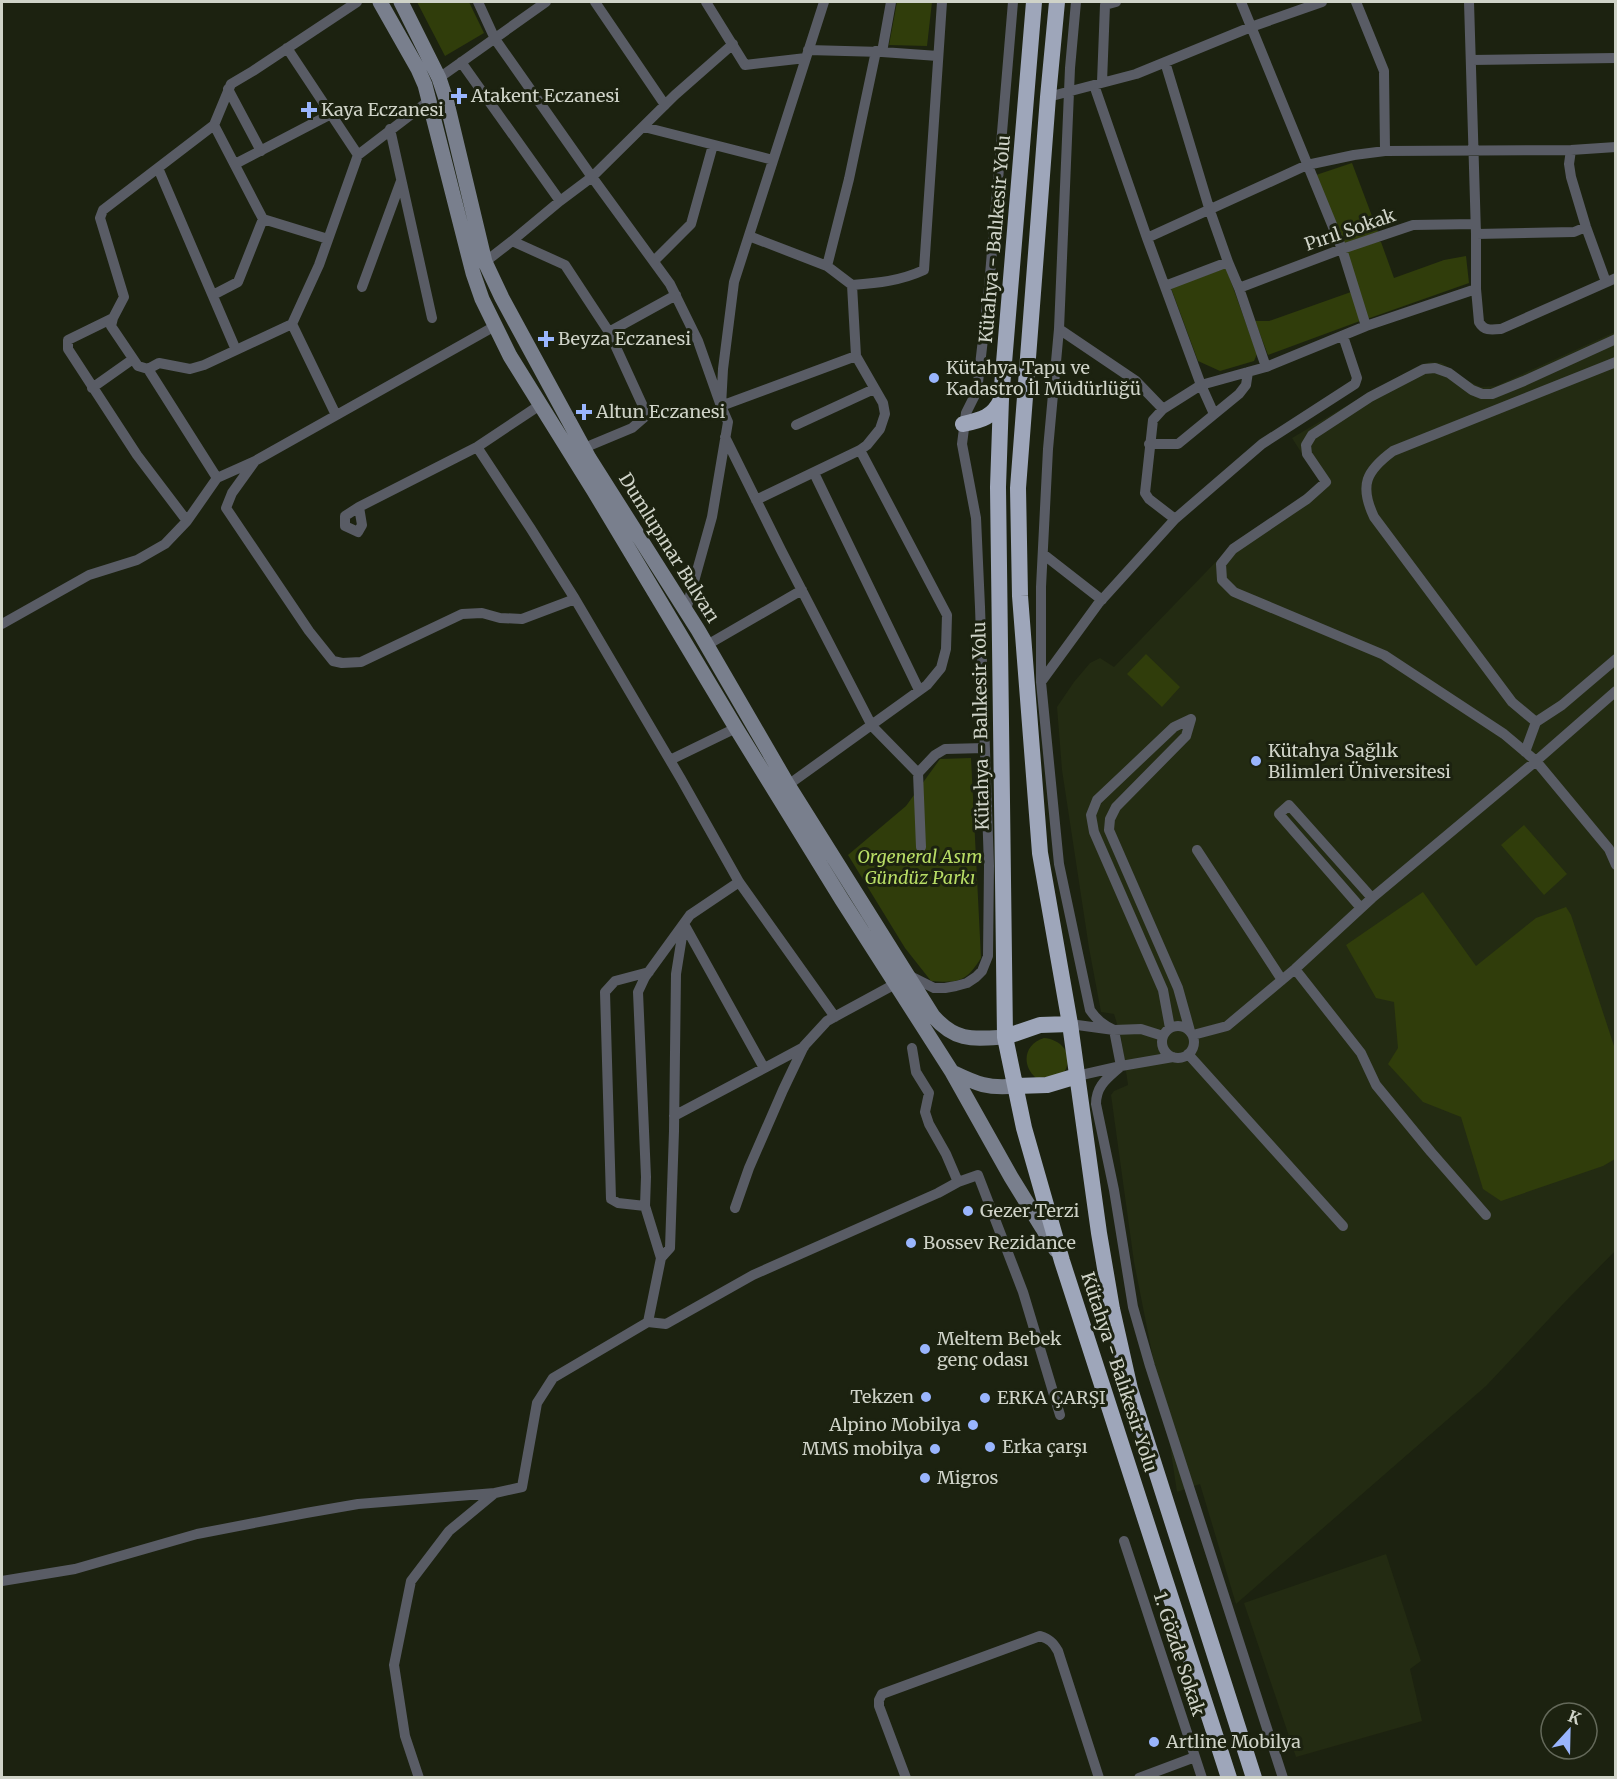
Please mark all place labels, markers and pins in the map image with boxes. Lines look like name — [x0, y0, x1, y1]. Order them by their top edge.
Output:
place label: Atakent Eczanesi — [470, 84, 620, 107]
marker: Atakent Eczanesi — [452, 89, 466, 103]
place label: Kaya Eczanesi — [321, 98, 444, 121]
marker: Kaya Eczanesi — [302, 103, 316, 117]
place label: Beyza Eczanesi — [558, 327, 691, 350]
marker: Beyza Eczanesi — [539, 332, 553, 346]
place label: Kütahya Tapu ve Kadastro İl Müdürlüğü — [946, 356, 1141, 400]
marker: Kütahya Tapu ve Kadastro İl Müdürlüğü — [927, 371, 941, 385]
place label: Altun Eczanesi — [595, 400, 725, 423]
marker: Altun Eczanesi — [577, 405, 591, 419]
place label: Kütahya Sağlık Bilimleri Üniversitesi — [1268, 739, 1451, 783]
marker: Kütahya Sağlık Bilimleri Üniversitesi — [1249, 754, 1263, 768]
place label: Gezer Terzi — [980, 1199, 1080, 1222]
marker: Gezer Terzi — [961, 1204, 975, 1218]
place label: Bossev Rezidance — [923, 1231, 1076, 1254]
marker: Bossev Rezidance — [904, 1236, 918, 1250]
place label: Meltem Bebek genç odası — [937, 1327, 1062, 1371]
marker: Meltem Bebek genç odası — [918, 1342, 932, 1356]
place label: Tekzen — [850, 1385, 914, 1408]
place label: ERKA ÇARŞI — [997, 1386, 1106, 1409]
marker: Tekzen — [919, 1390, 933, 1404]
marker: ERKA ÇARŞI — [978, 1391, 992, 1405]
place label: Alpino Mobilya — [828, 1413, 961, 1436]
marker: Alpino Mobilya — [966, 1418, 980, 1432]
place label: Erka çarşı — [1002, 1435, 1088, 1458]
place label: MMS mobilya — [802, 1437, 923, 1460]
marker: Erka çarşı — [983, 1440, 997, 1454]
marker: MMS mobilya — [928, 1442, 942, 1456]
place label: Migros — [937, 1466, 999, 1489]
marker: Migros — [918, 1471, 932, 1485]
place label: Artline Mobilya — [1165, 1730, 1301, 1753]
marker: Artline Mobilya — [1147, 1735, 1161, 1749]

